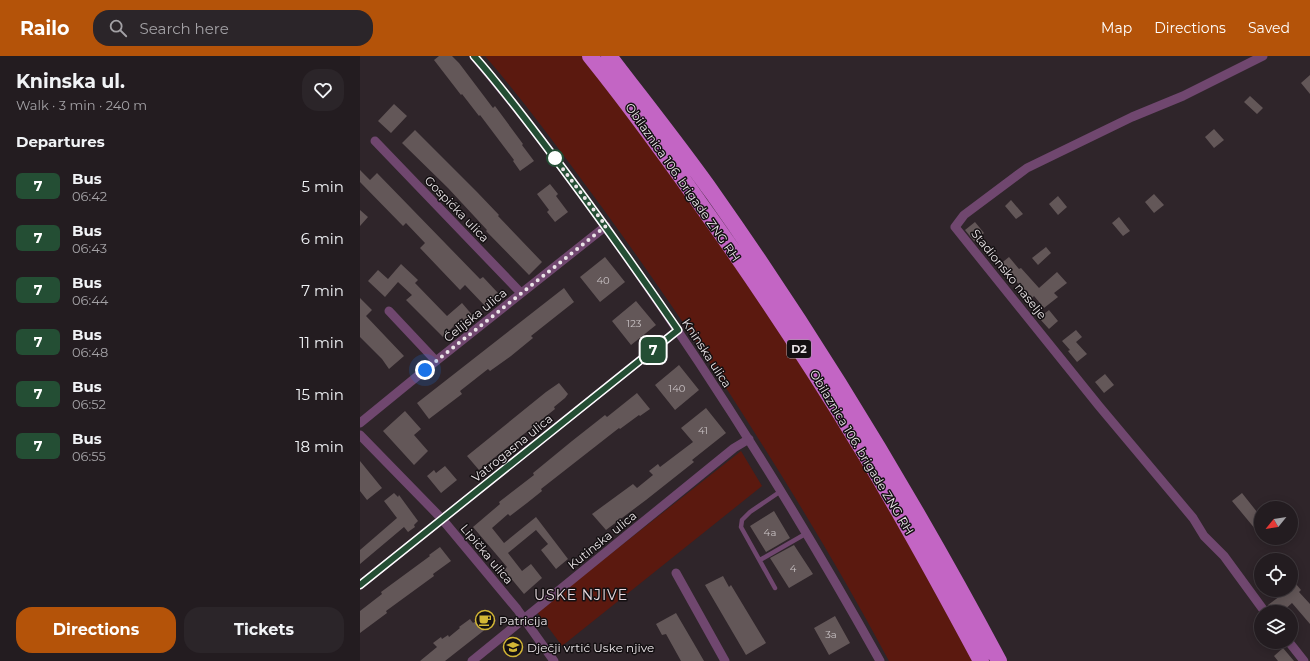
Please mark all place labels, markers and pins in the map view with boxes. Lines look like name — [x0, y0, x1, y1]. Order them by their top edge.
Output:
unlabelled marker — [546, 149, 564, 167]
cafe icon: Patricija — [474, 609, 496, 631]
place label: Patricija — [499, 613, 548, 628]
school or university icon: Dječji vrtić Uske njive — [502, 636, 524, 658]
place label: Dječji vrtić Uske njive — [527, 640, 654, 655]

